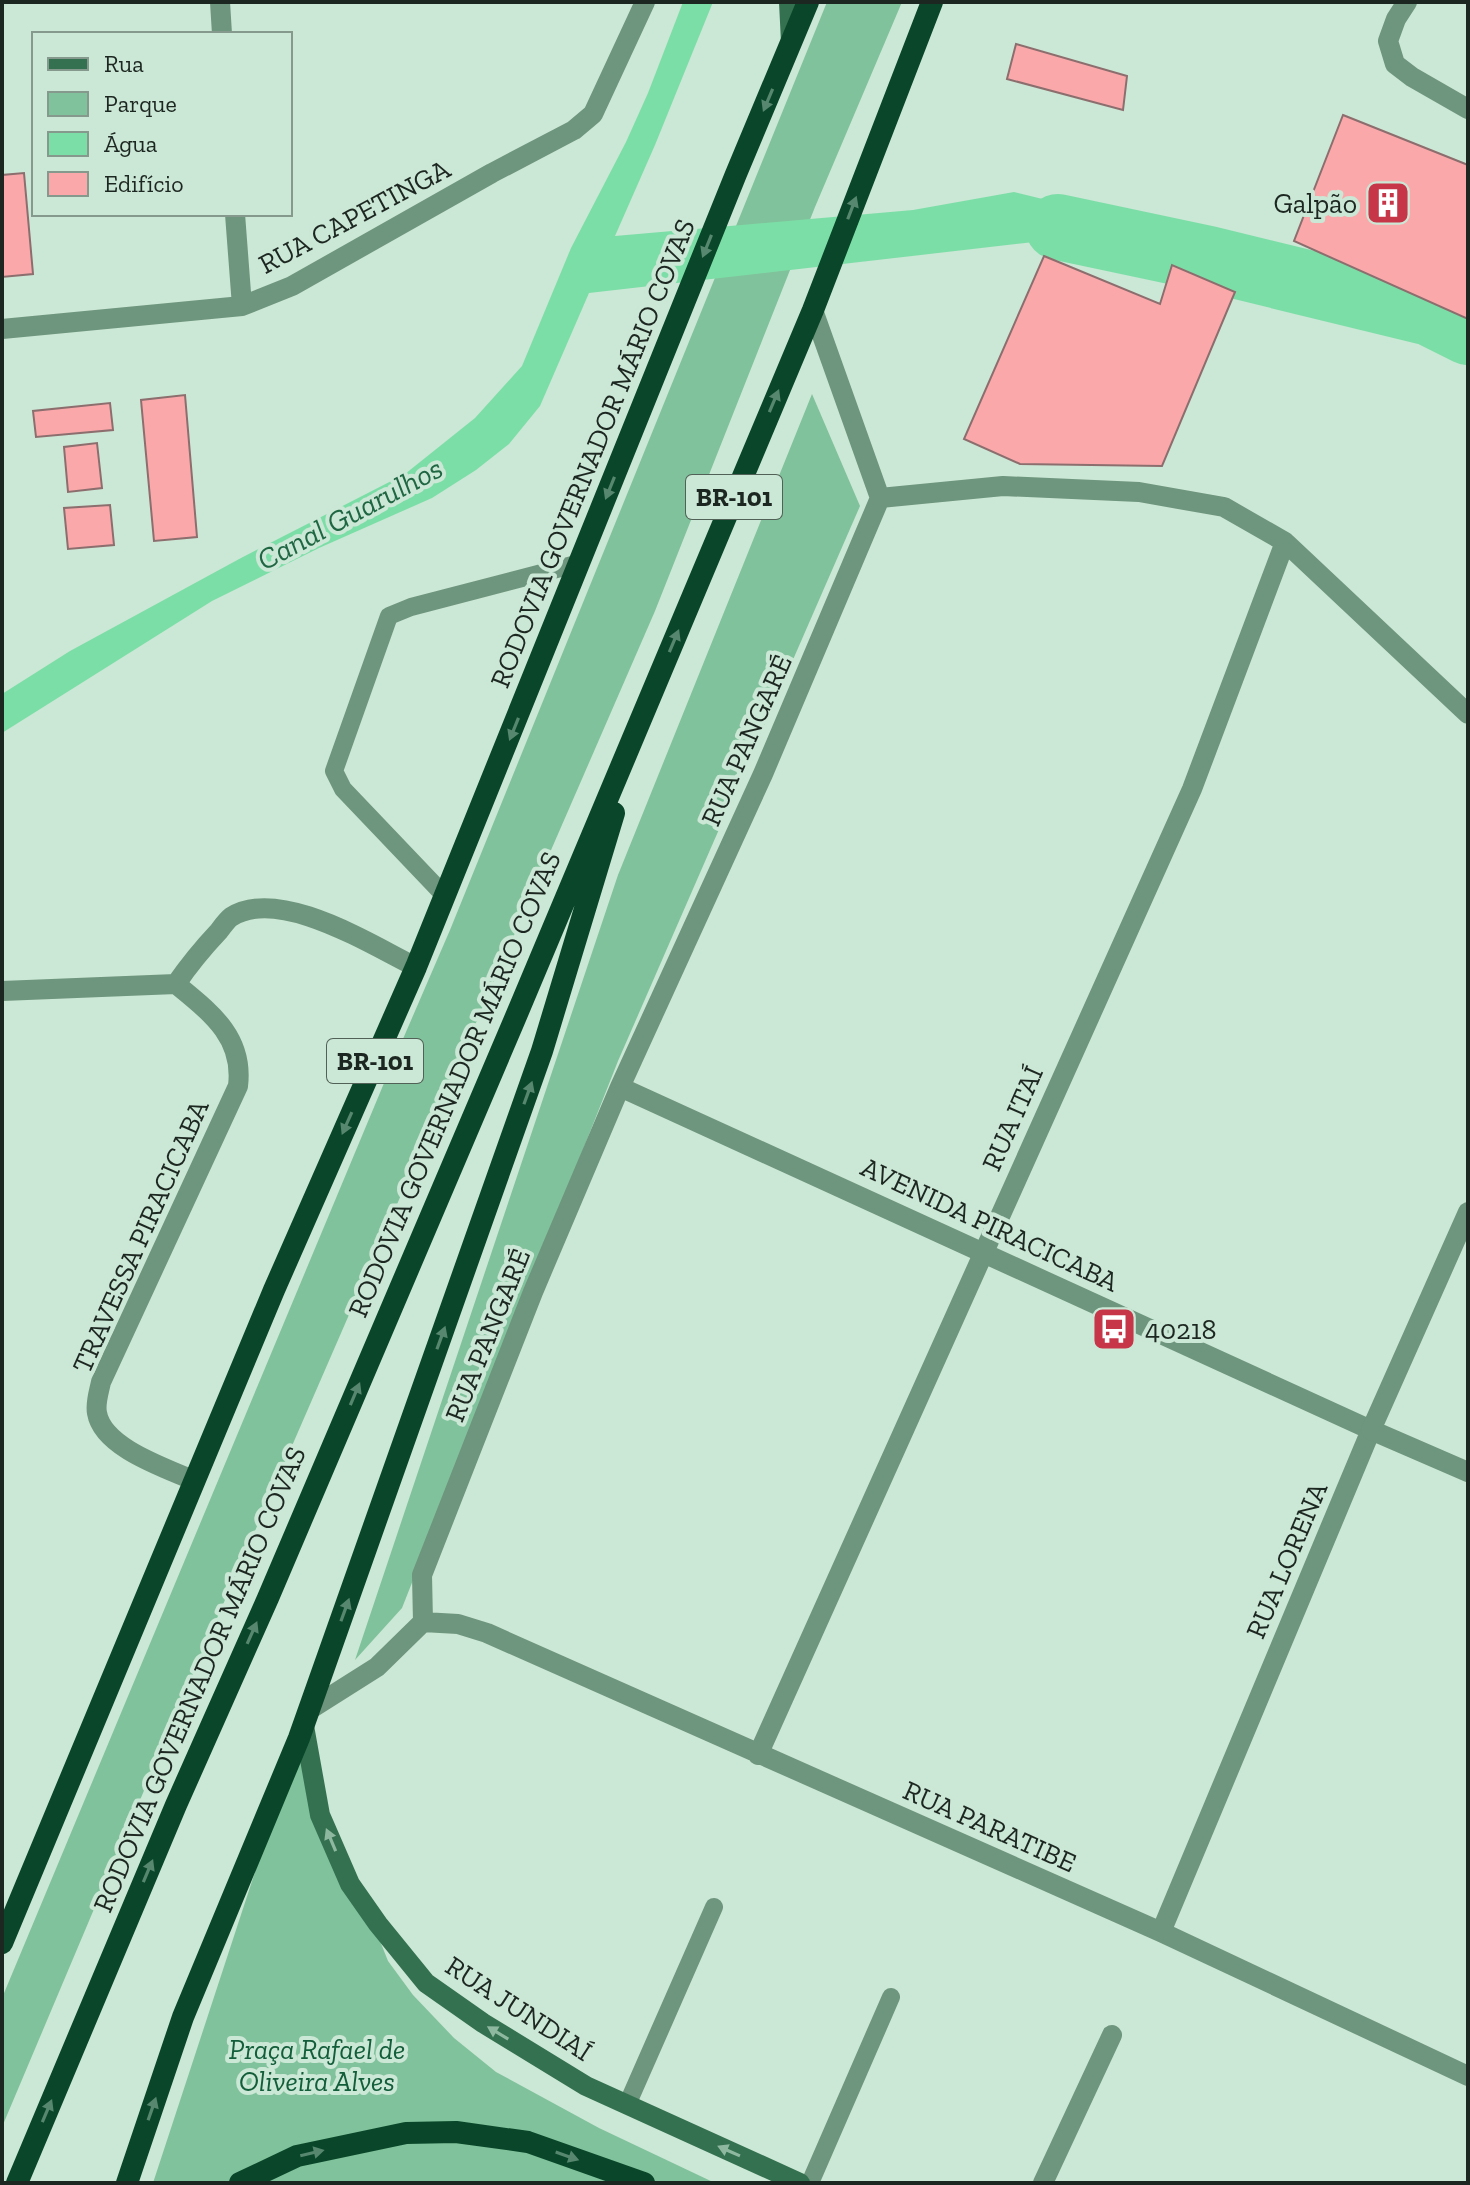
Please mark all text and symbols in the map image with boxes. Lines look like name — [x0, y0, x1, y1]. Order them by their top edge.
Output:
legend — [32, 32, 292, 216]
text: Rua — [104, 49, 144, 78]
one-way arrow — [761, 88, 774, 112]
text: Parque — [104, 89, 177, 118]
text: Água — [104, 129, 158, 158]
street label: RUA CAPETINGA — [253, 152, 456, 281]
text: Edifício — [104, 169, 184, 198]
building icon: Galpão — [1364, 179, 1412, 227]
place label: Galpão — [1273, 187, 1357, 220]
one-way arrow — [846, 196, 859, 220]
street label: RODOVIA GOVERNADOR MÁRIO COVAS — [483, 214, 702, 692]
one-way arrow — [700, 234, 713, 258]
one-way arrow — [768, 390, 781, 413]
water label: Canal Guarulhos — [251, 450, 449, 578]
road number: BR-101 — [686, 475, 782, 519]
one-way arrow — [603, 476, 616, 500]
one-way arrow — [667, 629, 680, 653]
street label: RUA PANGARÉ — [694, 650, 799, 831]
one-way arrow — [507, 717, 520, 741]
street label: RODOVIA GOVERNADOR MÁRIO COVAS — [341, 847, 568, 1322]
road number: BR-101 — [327, 1039, 423, 1083]
street label: RUA ITAÍ — [975, 1061, 1050, 1176]
one-way arrow — [522, 1081, 534, 1105]
street label: TRAVESSA PIRACICABA — [65, 1094, 216, 1378]
one-way arrow — [341, 1111, 354, 1135]
street label: AVENIDA PIRACICABA — [856, 1150, 1124, 1299]
street label: RUA PANGARÉ — [438, 1244, 537, 1426]
bus stop icon: 40218 — [1090, 1305, 1138, 1353]
place label: 40218 — [1145, 1313, 1216, 1346]
one-way arrow — [435, 1326, 447, 1350]
one-way arrow — [349, 1382, 362, 1406]
street label: RODOVIA GOVERNADOR MÁRIO COVAS — [86, 1442, 313, 1917]
street label: RUA LORENA — [1239, 1476, 1335, 1643]
one-way arrow — [339, 1598, 351, 1622]
one-way arrow — [246, 1622, 259, 1645]
street label: RUA PARATIBE — [898, 1774, 1081, 1879]
one-way arrow — [325, 1829, 338, 1852]
one-way arrow — [142, 1860, 155, 1883]
street label: RUA JUNDIAÍ — [439, 1949, 598, 2068]
one-way arrow — [487, 2026, 509, 2040]
park label: Praça Rafael de Oliveira Alves — [229, 2033, 405, 2098]
one-way arrow — [146, 2097, 158, 2121]
one-way arrow — [41, 2099, 54, 2123]
one-way arrow — [718, 2144, 741, 2158]
one-way arrow — [299, 2146, 324, 2159]
one-way arrow — [555, 2150, 579, 2162]

